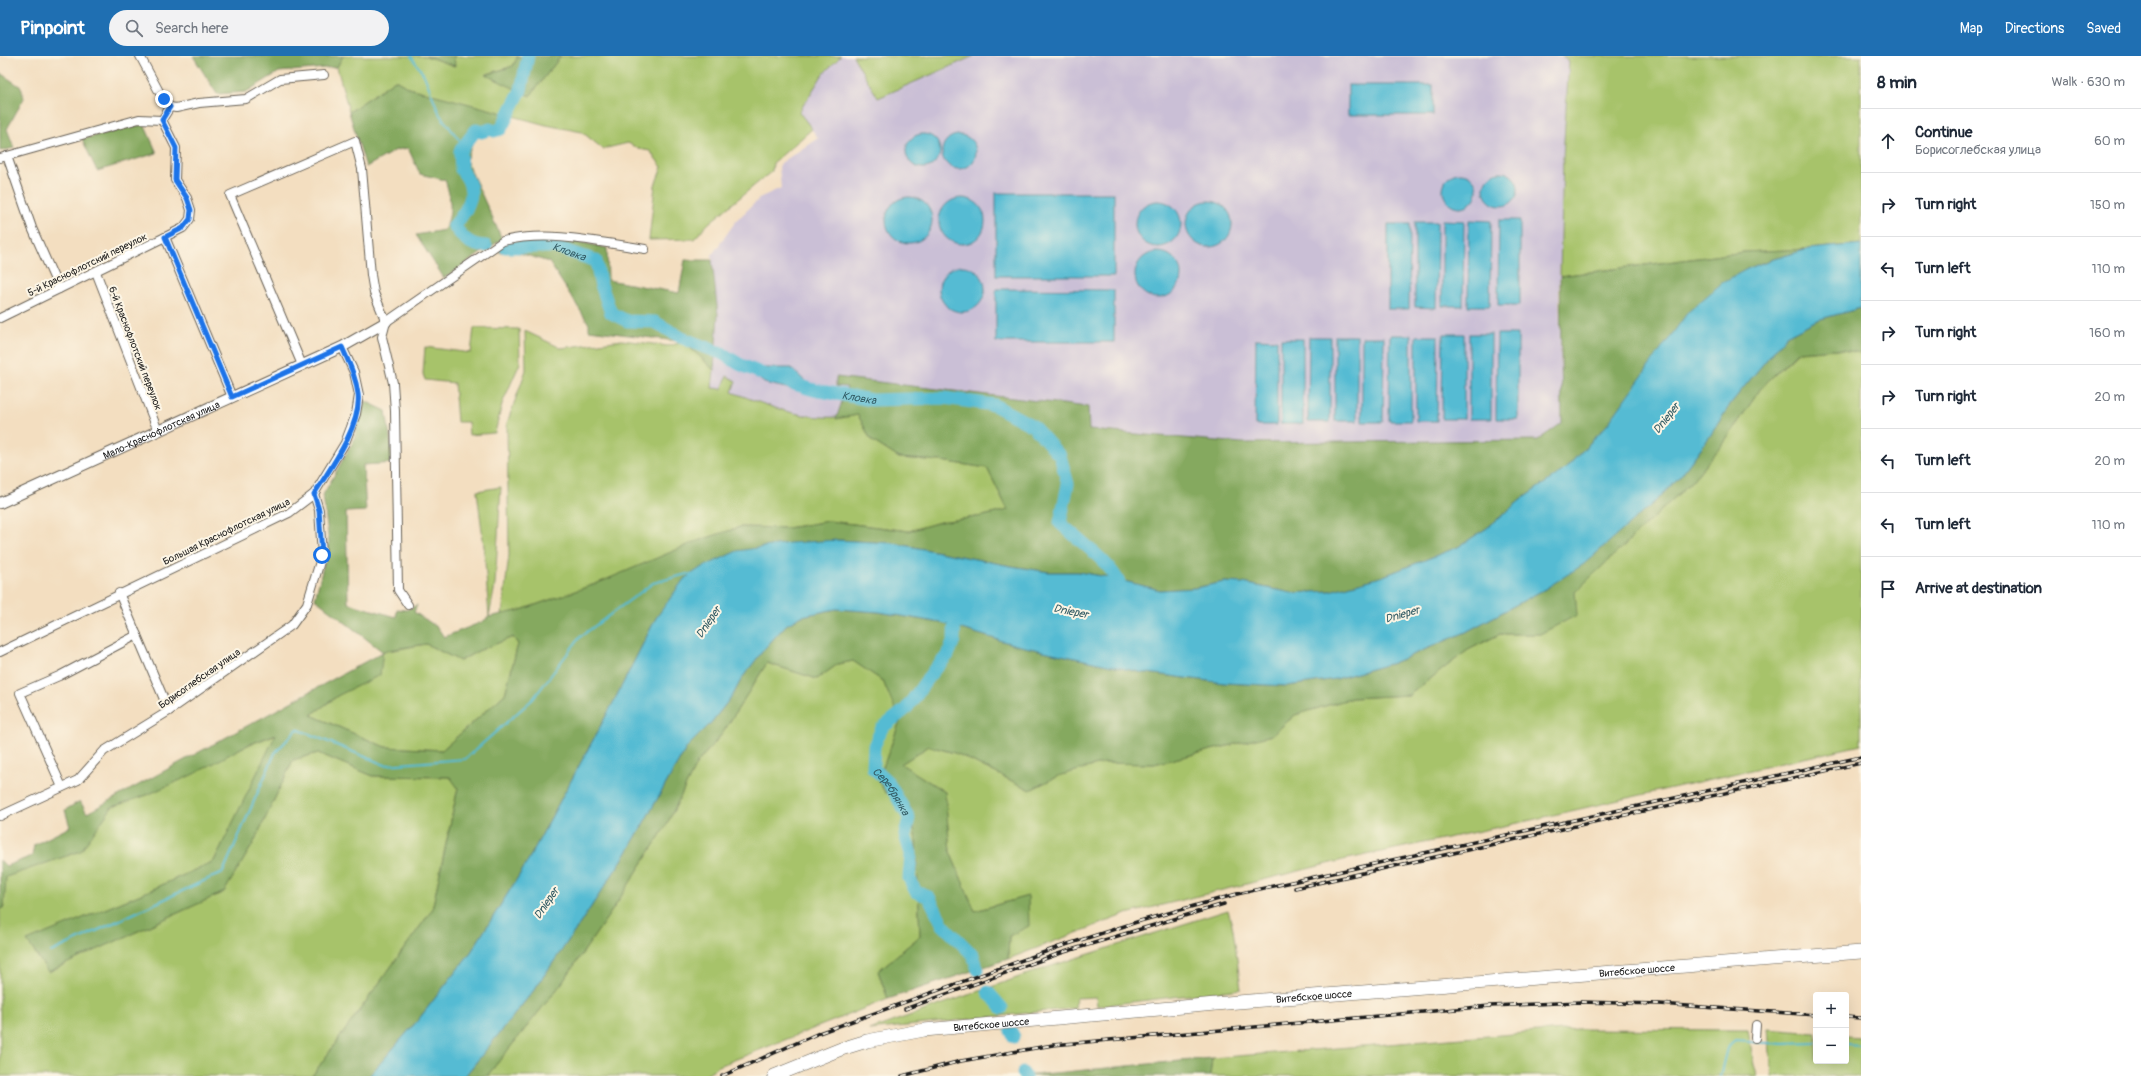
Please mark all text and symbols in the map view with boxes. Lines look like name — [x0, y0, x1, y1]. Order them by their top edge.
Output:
search box — [109, 10, 389, 46]
text: Pinpoint — [20, 16, 85, 40]
icon: search — [123, 17, 145, 39]
text: Search here — [155, 19, 228, 38]
text: Map — [1960, 20, 1983, 37]
text: Directions — [2005, 20, 2064, 37]
text: Saved — [2086, 20, 2121, 37]
text: 8 min — [1877, 72, 1917, 93]
text: Walk · 630 m — [2051, 74, 2125, 90]
route end — [155, 90, 173, 108]
text: Continue — [1915, 123, 1973, 142]
icon: ahead — [1877, 130, 1899, 152]
text: 60 m — [2094, 133, 2125, 149]
text: Борисоглебская улица — [1915, 142, 2041, 158]
icon: right — [1877, 194, 1899, 216]
text: Turn right — [1915, 195, 1976, 214]
text: 150 m — [2090, 197, 2125, 213]
street label: 5-й Краснофлотский переулок — [26, 231, 149, 299]
water label: Кловка — [551, 240, 588, 264]
icon: left — [1877, 258, 1899, 280]
text: Turn left — [1915, 259, 1971, 278]
text: 110 m — [2092, 261, 2125, 277]
street label: 6-й Краснофлотский переулок — [106, 285, 164, 412]
icon: right — [1877, 322, 1899, 344]
text: Turn right — [1915, 323, 1976, 342]
text: 160 m — [2089, 325, 2125, 341]
icon: right — [1877, 386, 1899, 408]
text: Turn right — [1915, 387, 1976, 406]
water label: Кловка — [841, 389, 877, 407]
text: 20 m — [2094, 389, 2125, 405]
street label: Мало-Краснофлотская улица — [101, 399, 222, 462]
water label: Dnieper — [1650, 399, 1684, 436]
icon: left — [1877, 450, 1899, 472]
text: Turn left — [1915, 451, 1971, 470]
text: 20 m — [2094, 453, 2125, 469]
street label: Большая Краснофлотская улица — [161, 496, 292, 568]
icon: left — [1877, 514, 1899, 536]
text: Turn left — [1915, 515, 1971, 534]
text: 110 m — [2092, 517, 2125, 533]
route start — [313, 546, 331, 564]
icon: arrive — [1877, 578, 1899, 600]
text: Arrive at destination — [1915, 579, 2042, 598]
water label: Dnieper — [693, 602, 725, 640]
water label: Dnieper — [1052, 602, 1091, 622]
water label: Dnieper — [1384, 603, 1423, 626]
street label: Борисоглебская улица — [156, 646, 243, 712]
water label: Серебрянка — [870, 765, 912, 819]
water label: Dnieper — [531, 883, 563, 921]
street label: Витебское шоссе — [1599, 962, 1676, 980]
street label: Витебское шоссе — [1276, 988, 1353, 1006]
map controls — [1813, 992, 1849, 1064]
button: + — [1813, 992, 1849, 1028]
street label: Витебское шоссе — [953, 1016, 1030, 1034]
button: − — [1813, 1028, 1849, 1064]

